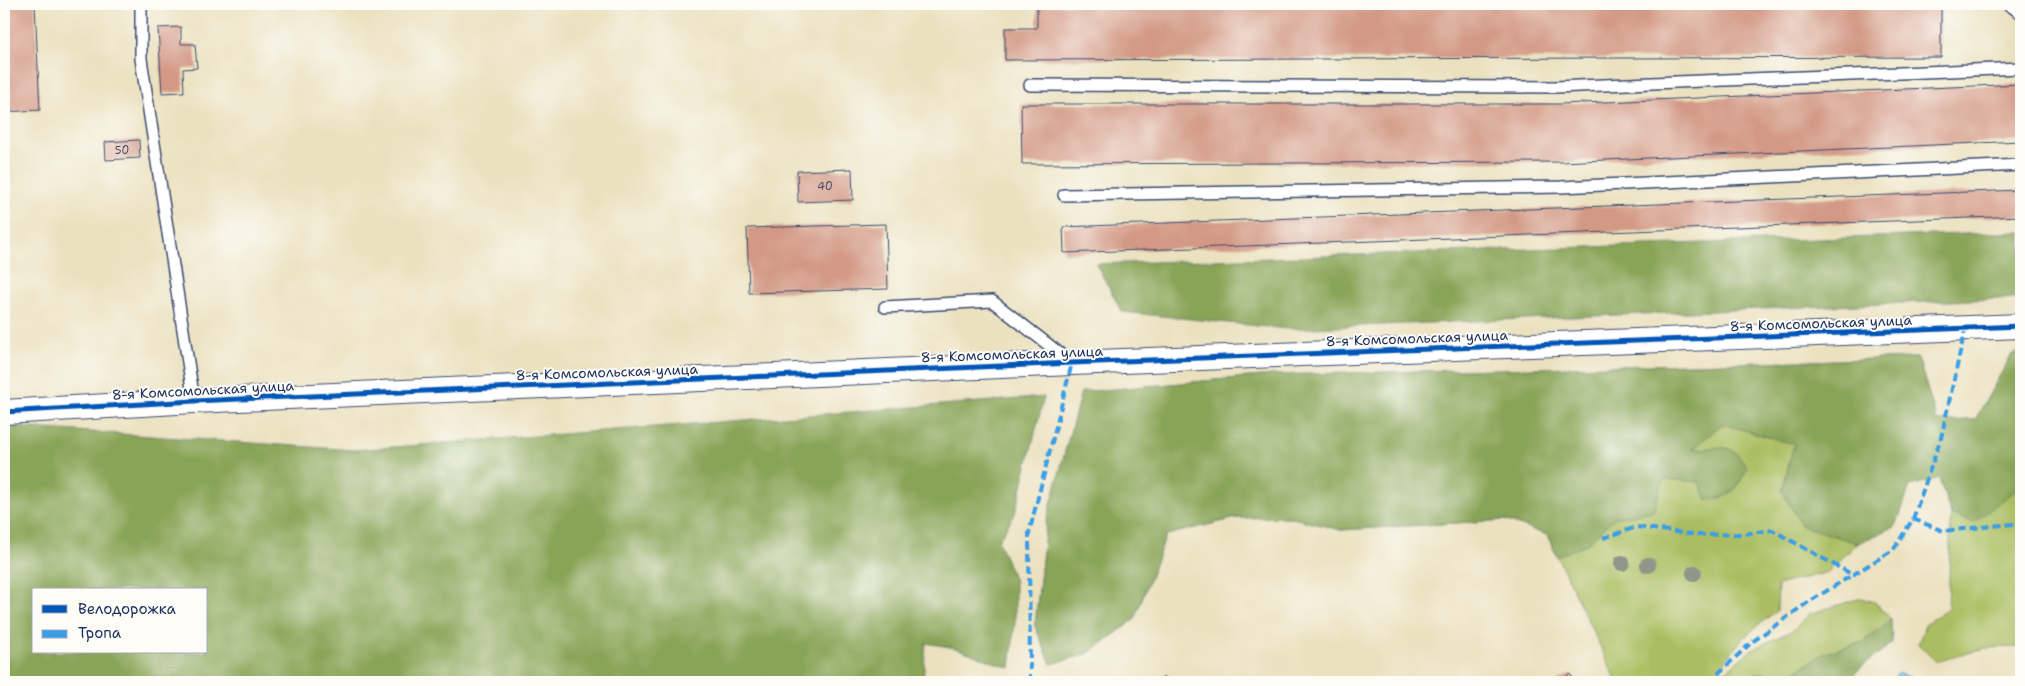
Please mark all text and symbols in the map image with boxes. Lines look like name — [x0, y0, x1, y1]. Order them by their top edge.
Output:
house number: 50 — [115, 143, 129, 158]
house number: 40 — [817, 179, 833, 194]
street label: 8-я Комсомольская улица — [1730, 311, 1913, 335]
street label: 8-я Комсомольская улица — [1326, 326, 1509, 350]
street label: 8-я Комсомольская улица — [921, 342, 1104, 366]
street label: 8-я Комсомольская улица — [516, 360, 699, 384]
street label: 8-я Комсомольская улица — [112, 376, 295, 404]
legend — [32, 588, 208, 654]
text: Велодорожка — [78, 599, 177, 619]
text: Тропа — [78, 623, 122, 643]

